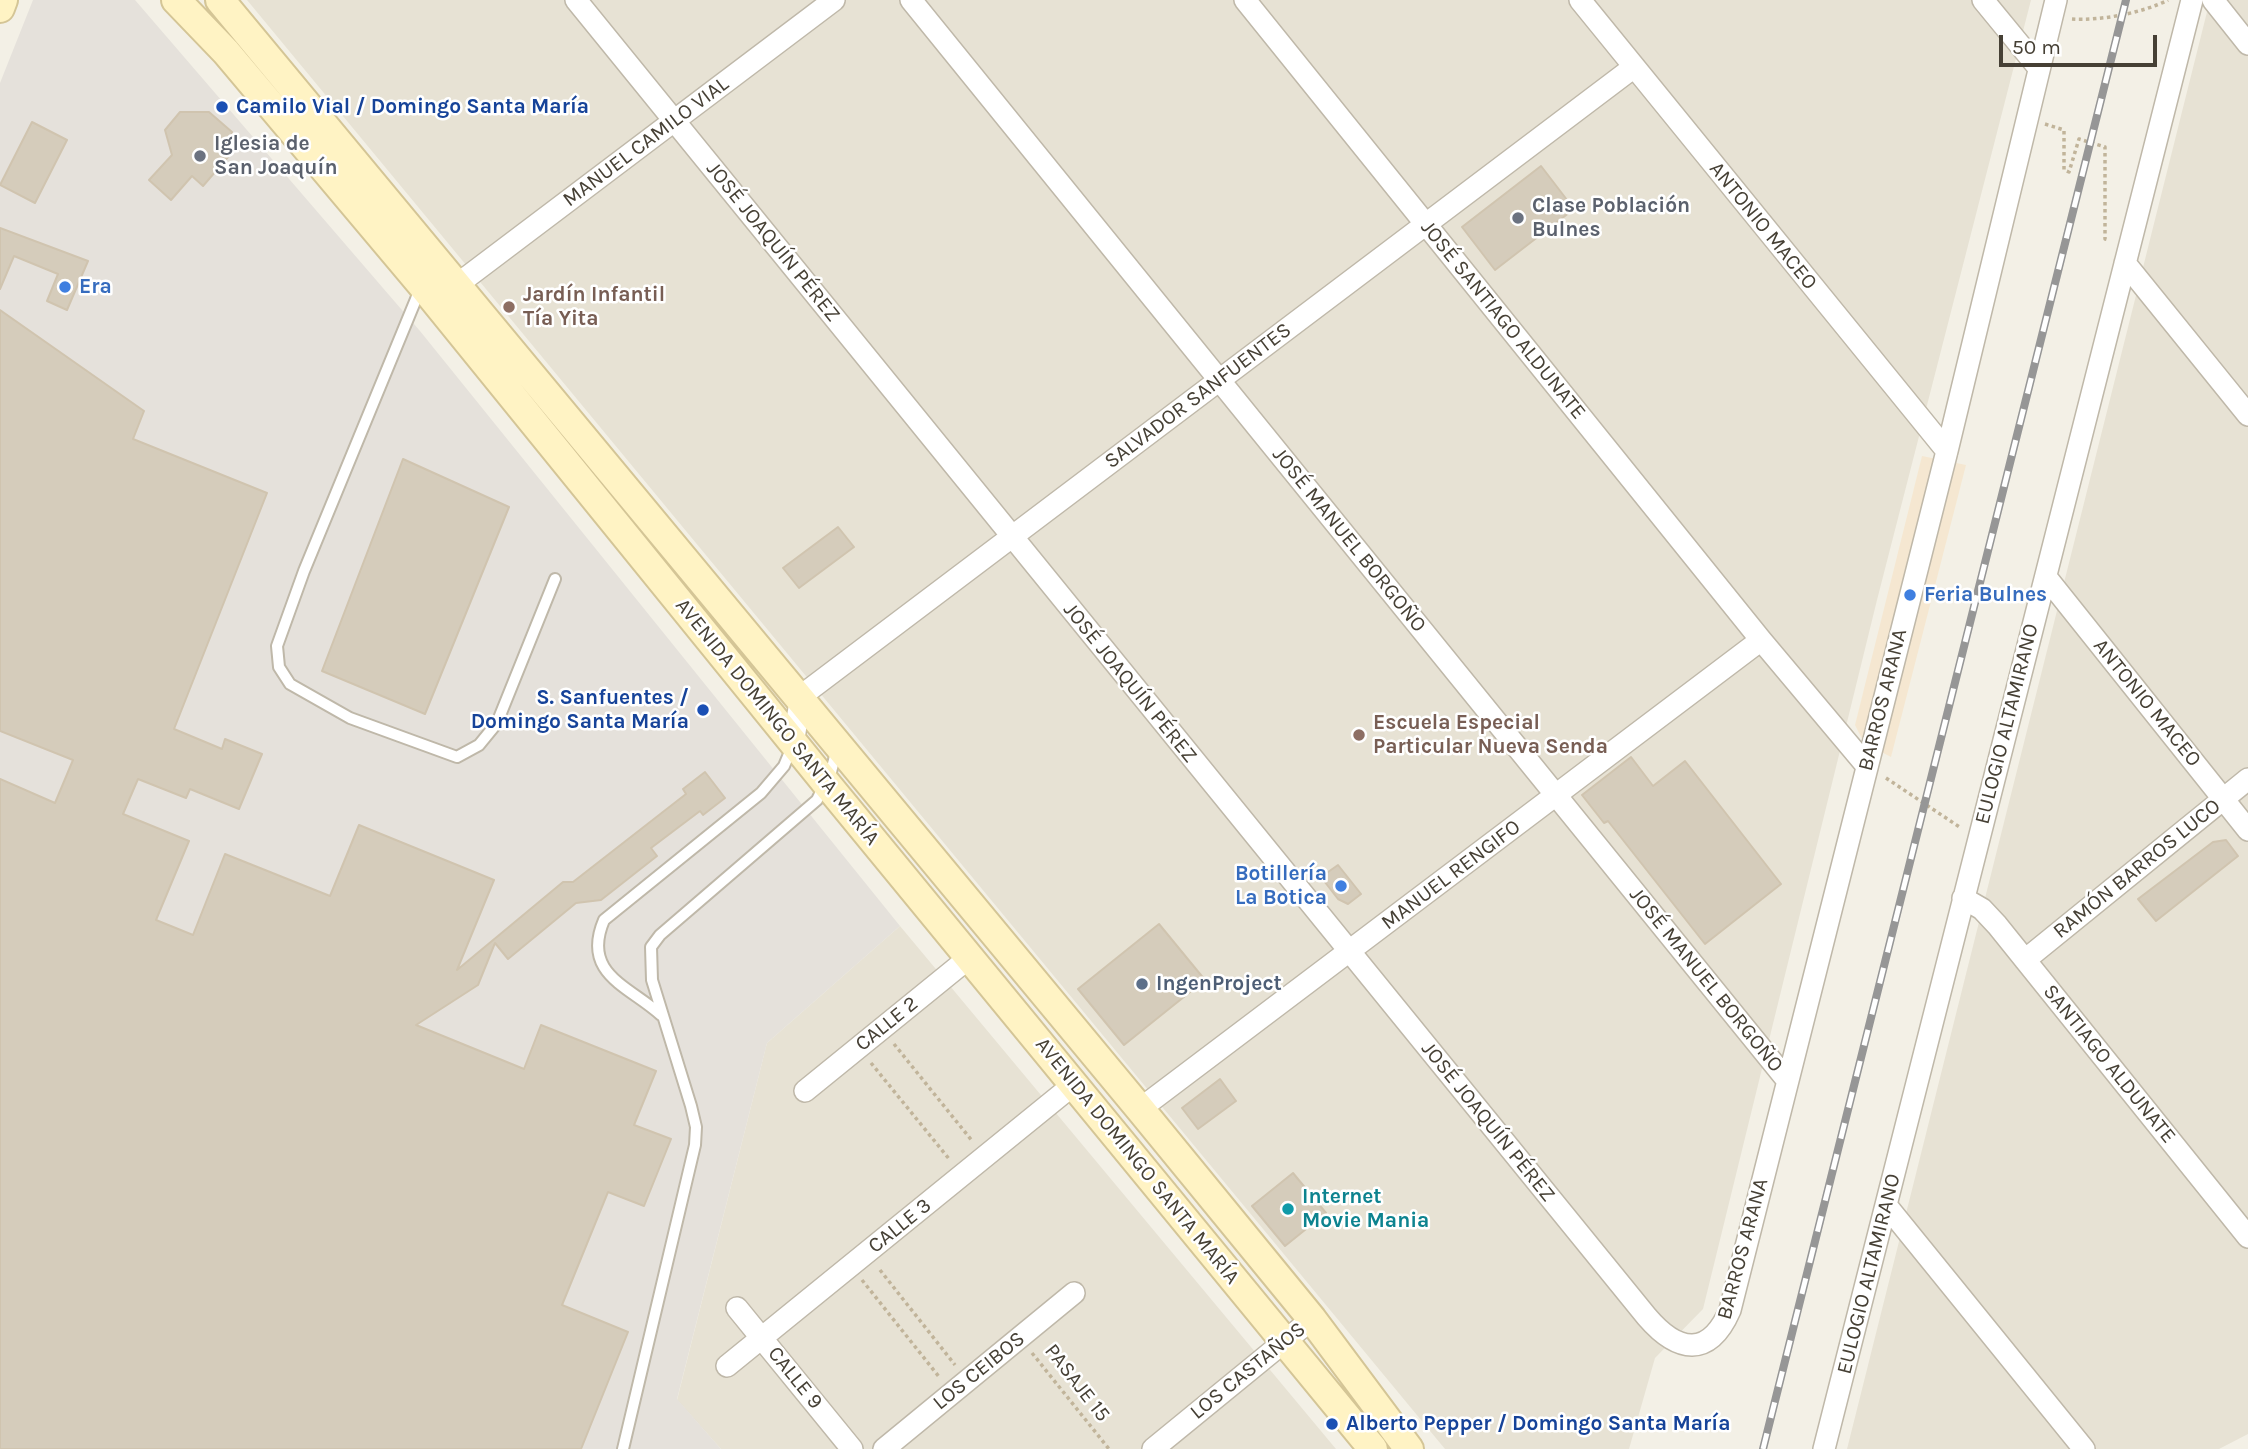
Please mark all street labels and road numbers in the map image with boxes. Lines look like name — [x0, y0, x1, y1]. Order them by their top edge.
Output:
street label: MANUEL CAMILO VIAL — [558, 71, 734, 213]
street label: JOSÉ JOAQUÍN PÉREZ — [701, 157, 845, 327]
street label: ANTONIO MACEO — [1704, 157, 1822, 295]
street label: JOSÉ SANTIAGO ALDUNATE — [1415, 216, 1591, 424]
street label: SALVADOR SANFUENTES — [1100, 318, 1296, 474]
street label: JOSÉ MANUEL BORGOÑO — [1267, 442, 1431, 638]
street label: AVENIDA DOMINGO SANTA MARÍA — [670, 594, 884, 850]
street label: JOSÉ JOAQUÍN PÉREZ — [1058, 598, 1202, 768]
street label: EULOGIO ALTAMIRANO — [1970, 621, 2044, 827]
street label: BARROS ARANA — [1853, 626, 1913, 774]
street label: ANTONIO MACEO — [2088, 634, 2206, 772]
street label: RAMÓN BARROS LUCO — [2048, 794, 2226, 944]
street label: MANUEL RENGIFO — [1377, 815, 1525, 935]
street label: JOSÉ MANUEL BORGOÑO — [1624, 882, 1788, 1078]
street label: SANTIAGO ALDUNATE — [2037, 980, 2181, 1148]
street label: CALLE 2 — [850, 991, 924, 1057]
street label: AVENIDA DOMINGO SANTA MARÍA — [1030, 1033, 1244, 1289]
street label: JOSÉ JOAQUÍN PÉREZ — [1416, 1037, 1560, 1207]
street label: EULOGIO ALTAMIRANO — [1832, 1171, 1906, 1377]
street label: BARROS ARANA — [1712, 1175, 1774, 1323]
street label: CALLE 3 — [863, 1193, 937, 1259]
street label: LOS CASTAÑOS — [1185, 1317, 1311, 1425]
street label: LOS CEIBOS — [928, 1326, 1030, 1416]
street label: PASAJE 15 — [1039, 1339, 1115, 1427]
street label: CALLE 9 — [762, 1341, 828, 1415]

